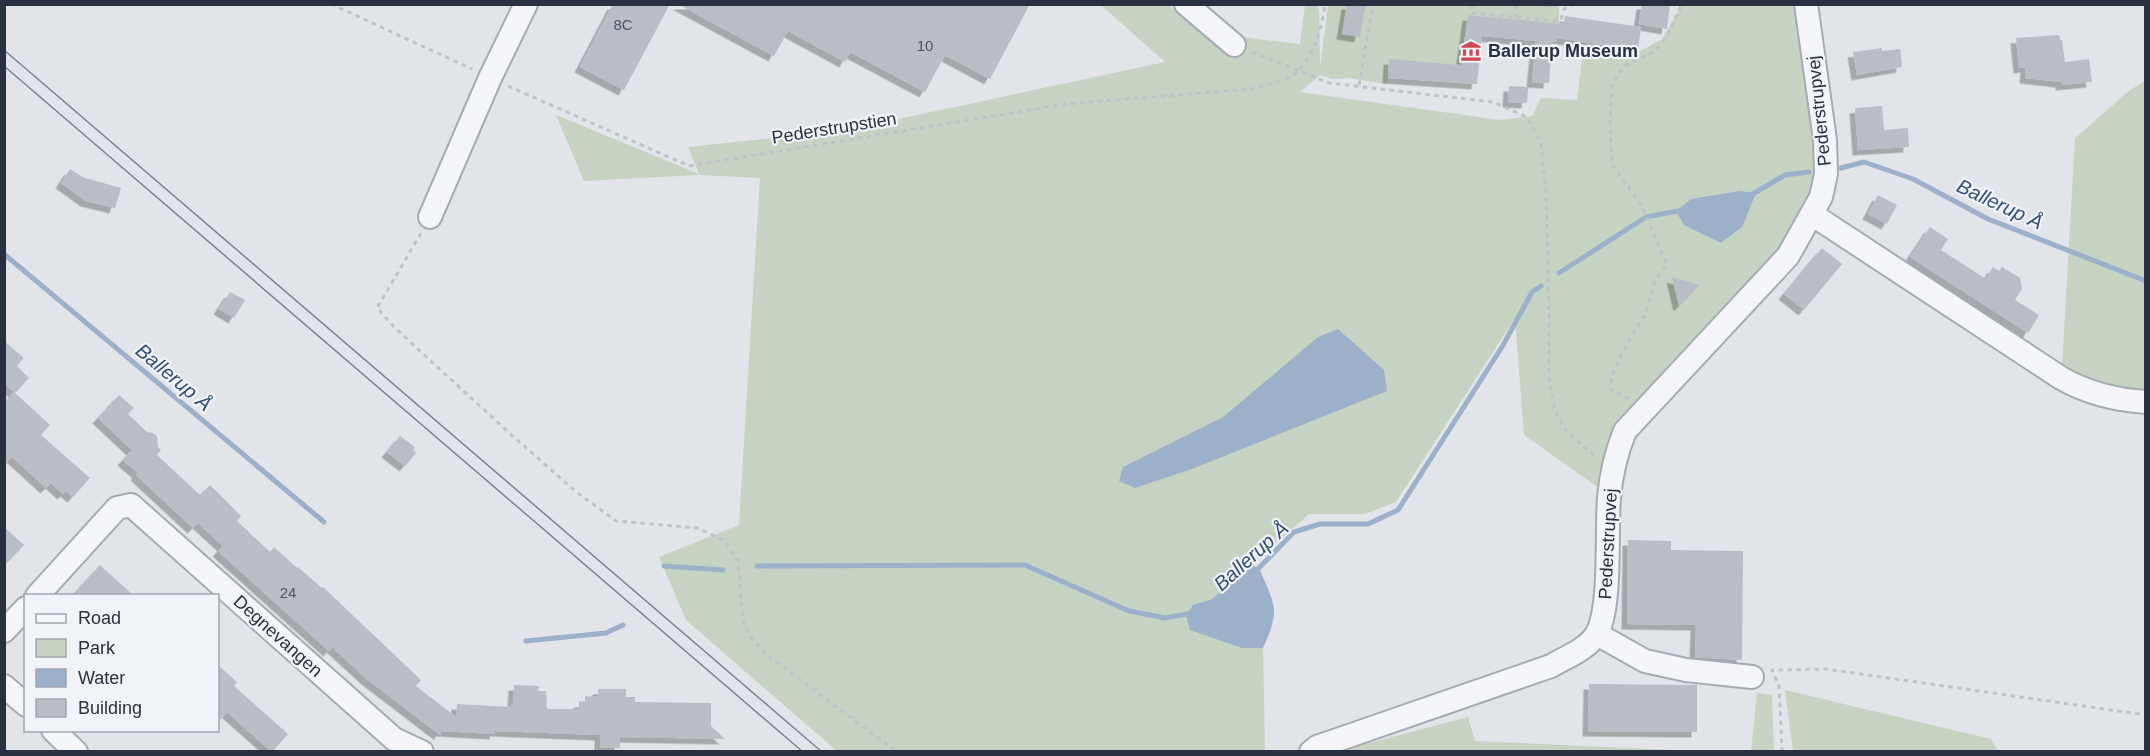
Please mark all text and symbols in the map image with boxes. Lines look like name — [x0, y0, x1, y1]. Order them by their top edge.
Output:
house number: 8C — [613, 16, 633, 33]
house number: 10 — [917, 37, 933, 54]
museum icon: Ballerup Museum — [1459, 39, 1483, 63]
place label: Ballerup Museum — [1488, 41, 1638, 61]
street label: Pederstrupvej — [1803, 55, 1835, 167]
street label: Pederstrupstien — [770, 108, 898, 148]
water label: Ballerup Å — [1954, 175, 2046, 233]
water label: Ballerup Å — [132, 339, 216, 415]
street label: Pederstrupvej — [1595, 488, 1621, 600]
water label: Ballerup Å — [1209, 517, 1293, 595]
house number: 24 — [280, 584, 296, 601]
street label: Degnevangen — [230, 591, 326, 681]
legend — [24, 594, 219, 732]
text: Road — [78, 608, 121, 628]
text: Park — [78, 638, 116, 658]
text: Water — [78, 668, 125, 688]
text: Building — [78, 698, 142, 718]

